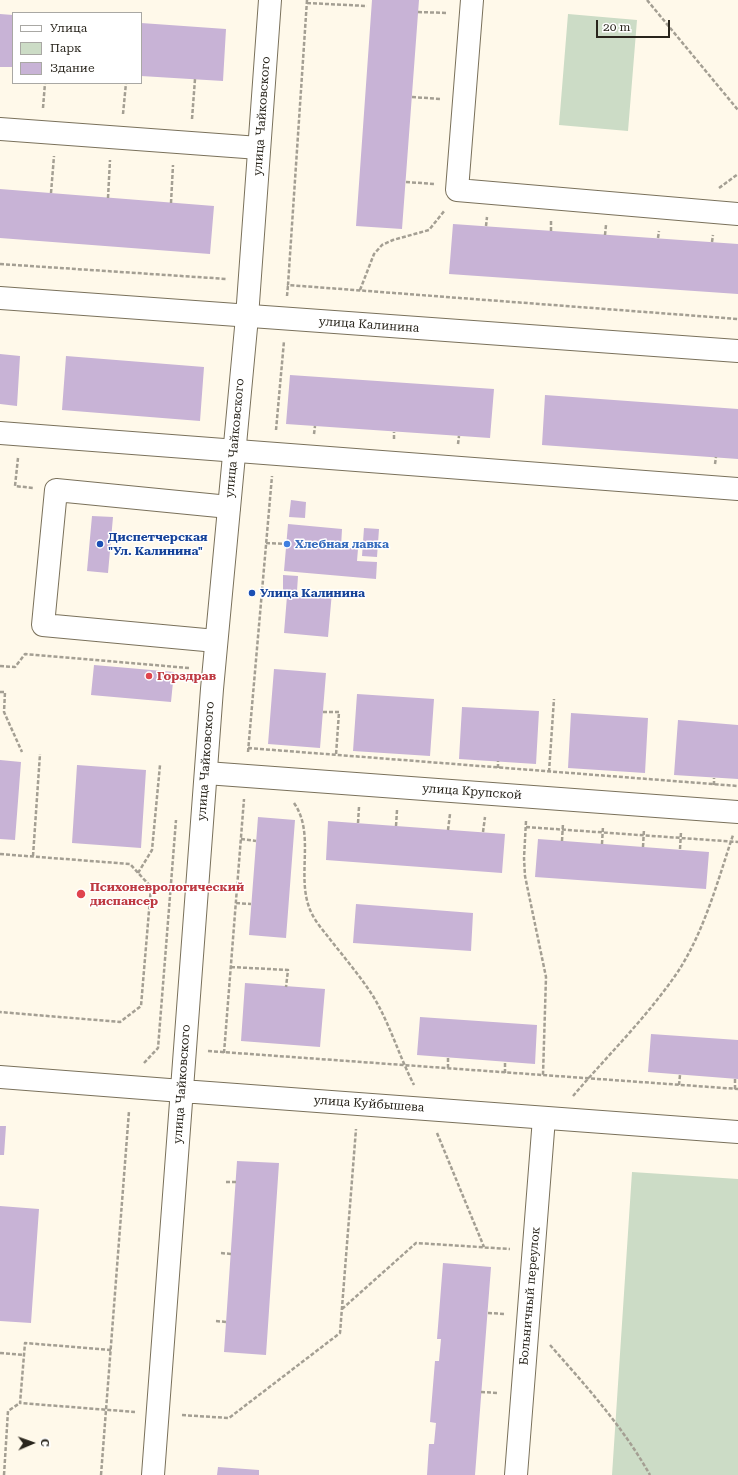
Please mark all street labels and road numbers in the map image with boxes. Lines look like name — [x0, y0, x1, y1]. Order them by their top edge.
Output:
street label: улица Чайковского — [251, 56, 273, 176]
street label: улица Калинина — [318, 314, 420, 336]
street label: улица Чайковского — [223, 378, 247, 498]
street label: улица Чайковского — [195, 701, 217, 821]
street label: улица Крупской — [422, 781, 522, 803]
street label: улица Чайковского — [171, 1024, 193, 1144]
street label: улица Куйбышева — [313, 1093, 425, 1115]
street label: Больничный переулок — [517, 1226, 543, 1366]

